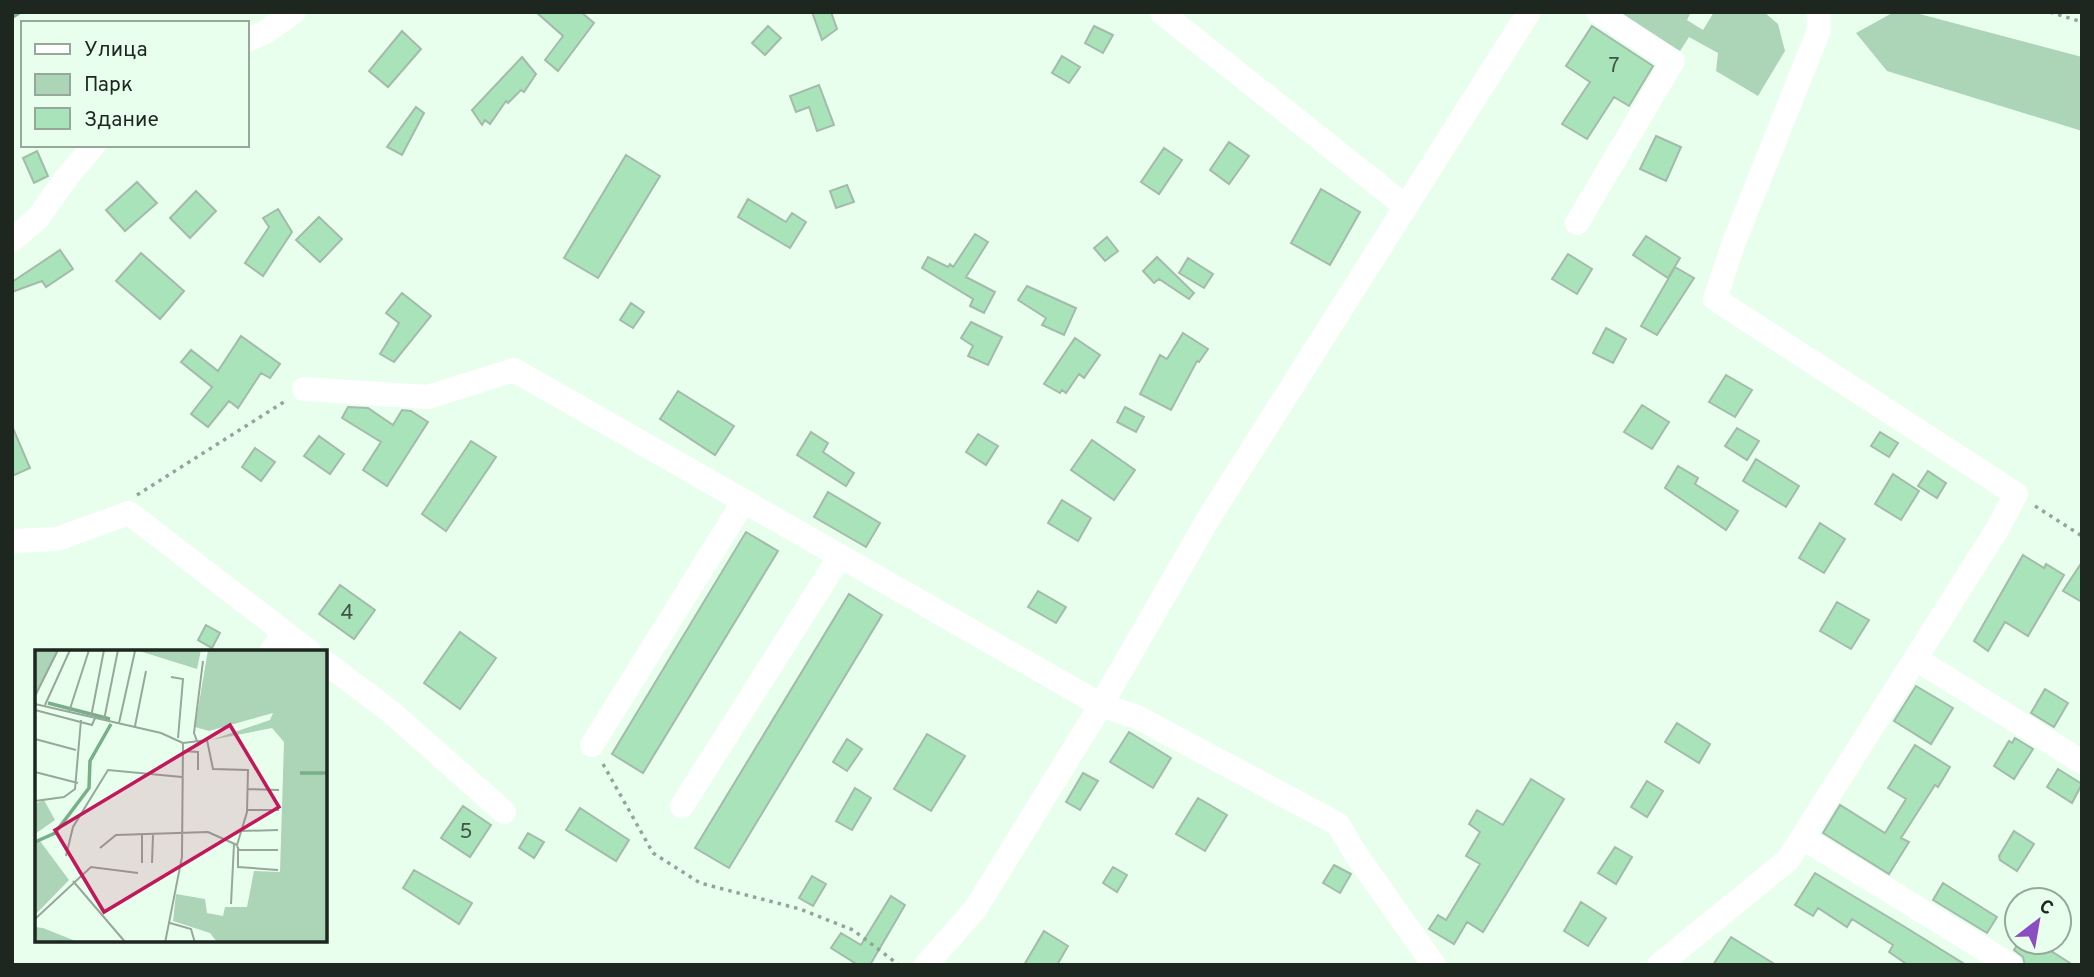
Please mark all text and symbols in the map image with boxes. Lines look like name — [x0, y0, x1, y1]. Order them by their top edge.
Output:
legend — [21, 21, 248, 147]
text: Улица — [84, 37, 148, 64]
house number: 7 — [1609, 53, 1620, 80]
text: Парк — [84, 72, 133, 99]
text: Здание — [84, 107, 159, 134]
house number: 4 — [340, 600, 354, 627]
inset map — [35, 650, 327, 942]
house number: 5 — [459, 819, 473, 846]
north arrow — [2003, 886, 2073, 956]
text: С — [2034, 895, 2057, 922]

